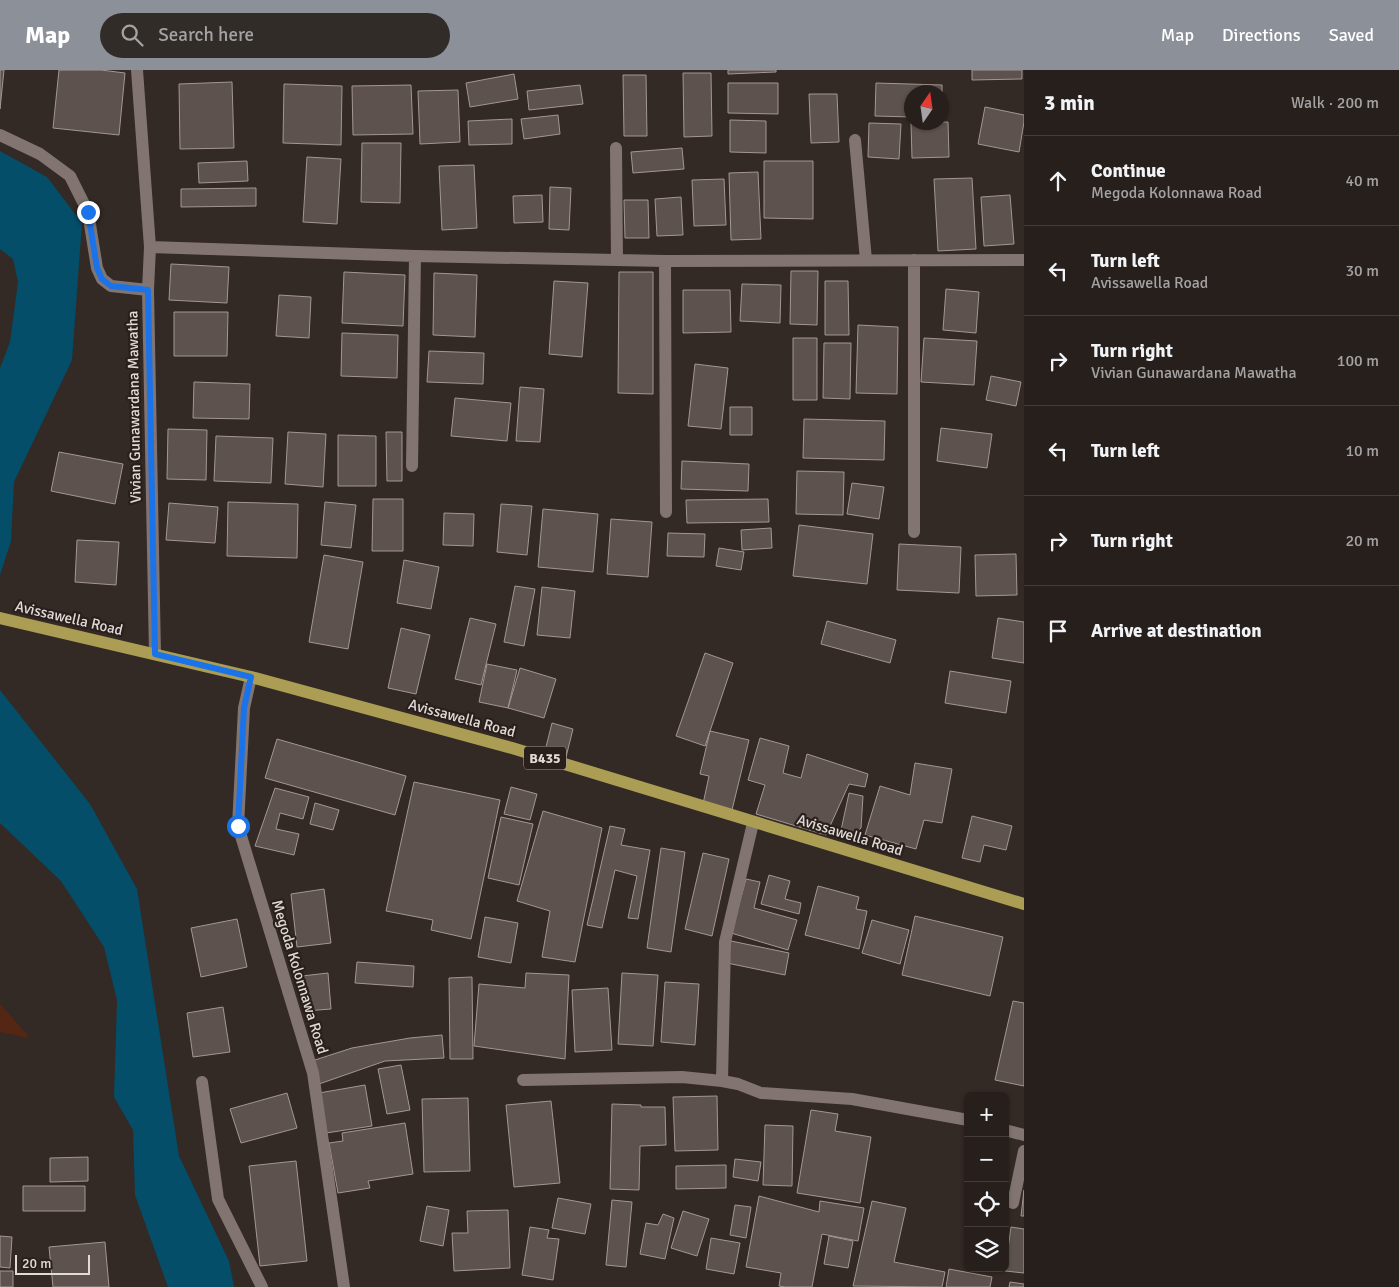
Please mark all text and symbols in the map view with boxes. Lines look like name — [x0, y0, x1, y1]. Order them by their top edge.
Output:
search box — [100, 13, 450, 58]
text: Map — [25, 20, 70, 50]
icon: search — [118, 21, 146, 49]
text: Search here — [158, 23, 254, 47]
text: Map — [1161, 24, 1194, 46]
text: Directions — [1222, 24, 1301, 46]
text: Saved — [1329, 24, 1374, 46]
north arrow — [904, 85, 949, 130]
text: 3 min — [1044, 90, 1095, 116]
text: Walk · 200 m — [1291, 93, 1379, 113]
text: Continue — [1091, 159, 1166, 183]
icon: ahead — [1044, 167, 1072, 195]
text: 40 m — [1345, 171, 1379, 191]
text: Megoda Kolonnawa Road — [1091, 183, 1262, 203]
route end — [77, 201, 100, 224]
text: Turn left — [1091, 249, 1160, 273]
icon: left — [1044, 257, 1072, 285]
text: 30 m — [1345, 261, 1379, 281]
text: Avissawella Road — [1091, 273, 1208, 293]
street label: Vivian Gunawardana Mawatha — [123, 310, 145, 504]
text: Turn right — [1091, 339, 1173, 363]
icon: right — [1044, 347, 1072, 375]
text: 100 m — [1337, 351, 1379, 371]
text: Vivian Gunawardana Mawatha — [1091, 363, 1297, 383]
icon: left — [1044, 437, 1072, 465]
text: Turn left — [1091, 439, 1160, 463]
text: 10 m — [1345, 441, 1379, 461]
icon: right — [1044, 527, 1072, 555]
text: Turn right — [1091, 529, 1173, 553]
text: 20 m — [1345, 531, 1379, 551]
street label: Avissawella Road — [13, 597, 125, 639]
icon: arrive — [1044, 617, 1072, 645]
text: Arrive at destination — [1091, 619, 1262, 643]
street label: Avissawella Road — [407, 695, 518, 741]
road number: B435 — [524, 746, 566, 770]
street label: Avissawella Road — [795, 810, 905, 860]
route start — [227, 815, 250, 838]
street label: Megoda Kolonnawa Road — [268, 898, 332, 1056]
map controls — [964, 1092, 1009, 1272]
button: + — [964, 1092, 1009, 1137]
button: − — [964, 1137, 1009, 1182]
button: locate — [964, 1182, 1009, 1227]
button: layers — [964, 1227, 1009, 1272]
scale bar — [15, 1252, 90, 1275]
text: 20 m — [22, 1255, 51, 1272]

